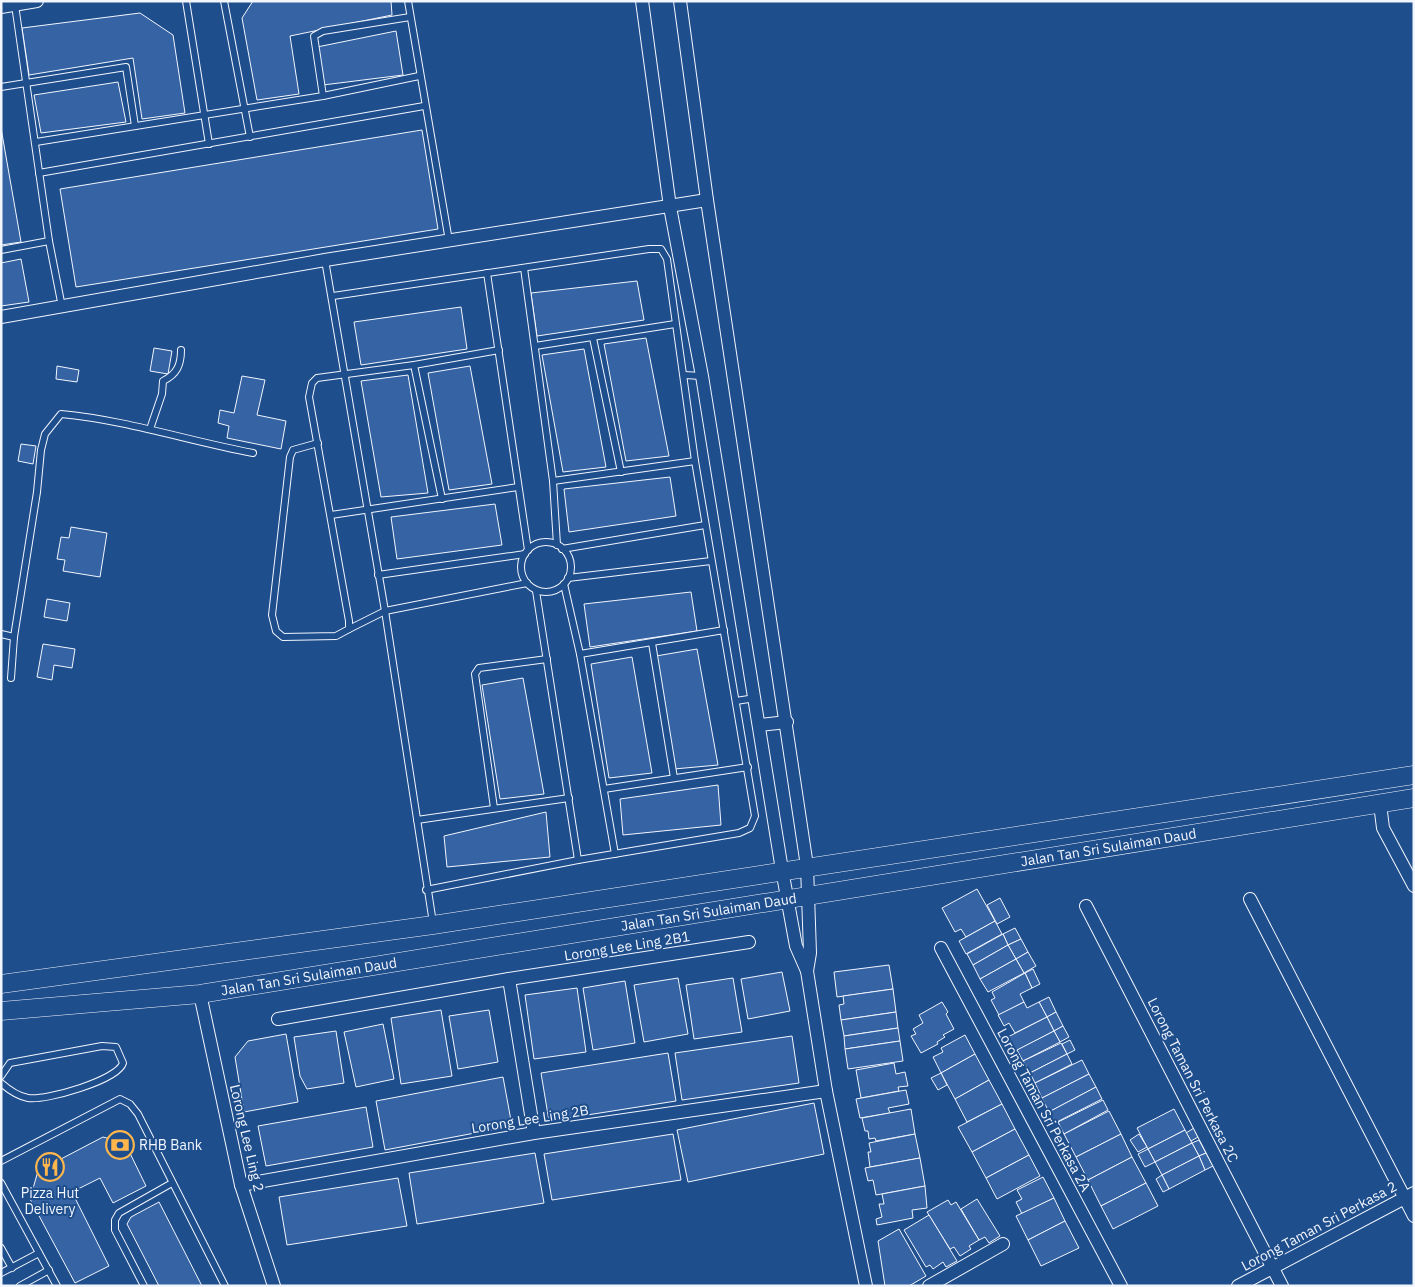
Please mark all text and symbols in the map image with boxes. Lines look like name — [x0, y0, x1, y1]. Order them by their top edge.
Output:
street label: Jalan Tan Sri Sulaiman Daud — [1019, 824, 1198, 870]
street label: Jalan Tan Sri Sulaiman Daud — [619, 889, 798, 935]
street label: Lorong Lee Ling 2B1 — [563, 927, 691, 965]
street label: Jalan Tan Sri Sulaiman Daud — [220, 953, 398, 999]
street label: Lorong Taman Sri Perkasa 2C — [1144, 995, 1243, 1166]
street label: Lorong Taman Sri Perkasa 2A — [993, 1025, 1095, 1195]
street label: Lorong Lee Ling 2 — [226, 1083, 268, 1193]
street label: Lorong Lee Ling 2B — [470, 1101, 590, 1137]
bank icon: RHB Bank — [105, 1130, 135, 1160]
place label: RHB Bank — [139, 1136, 203, 1154]
restaurant icon: Pizza Hut Delivery — [35, 1152, 65, 1182]
street label: Lorong Taman Sri Perkasa 2 — [1238, 1177, 1400, 1275]
place label: Pizza Hut Delivery — [21, 1184, 79, 1218]

